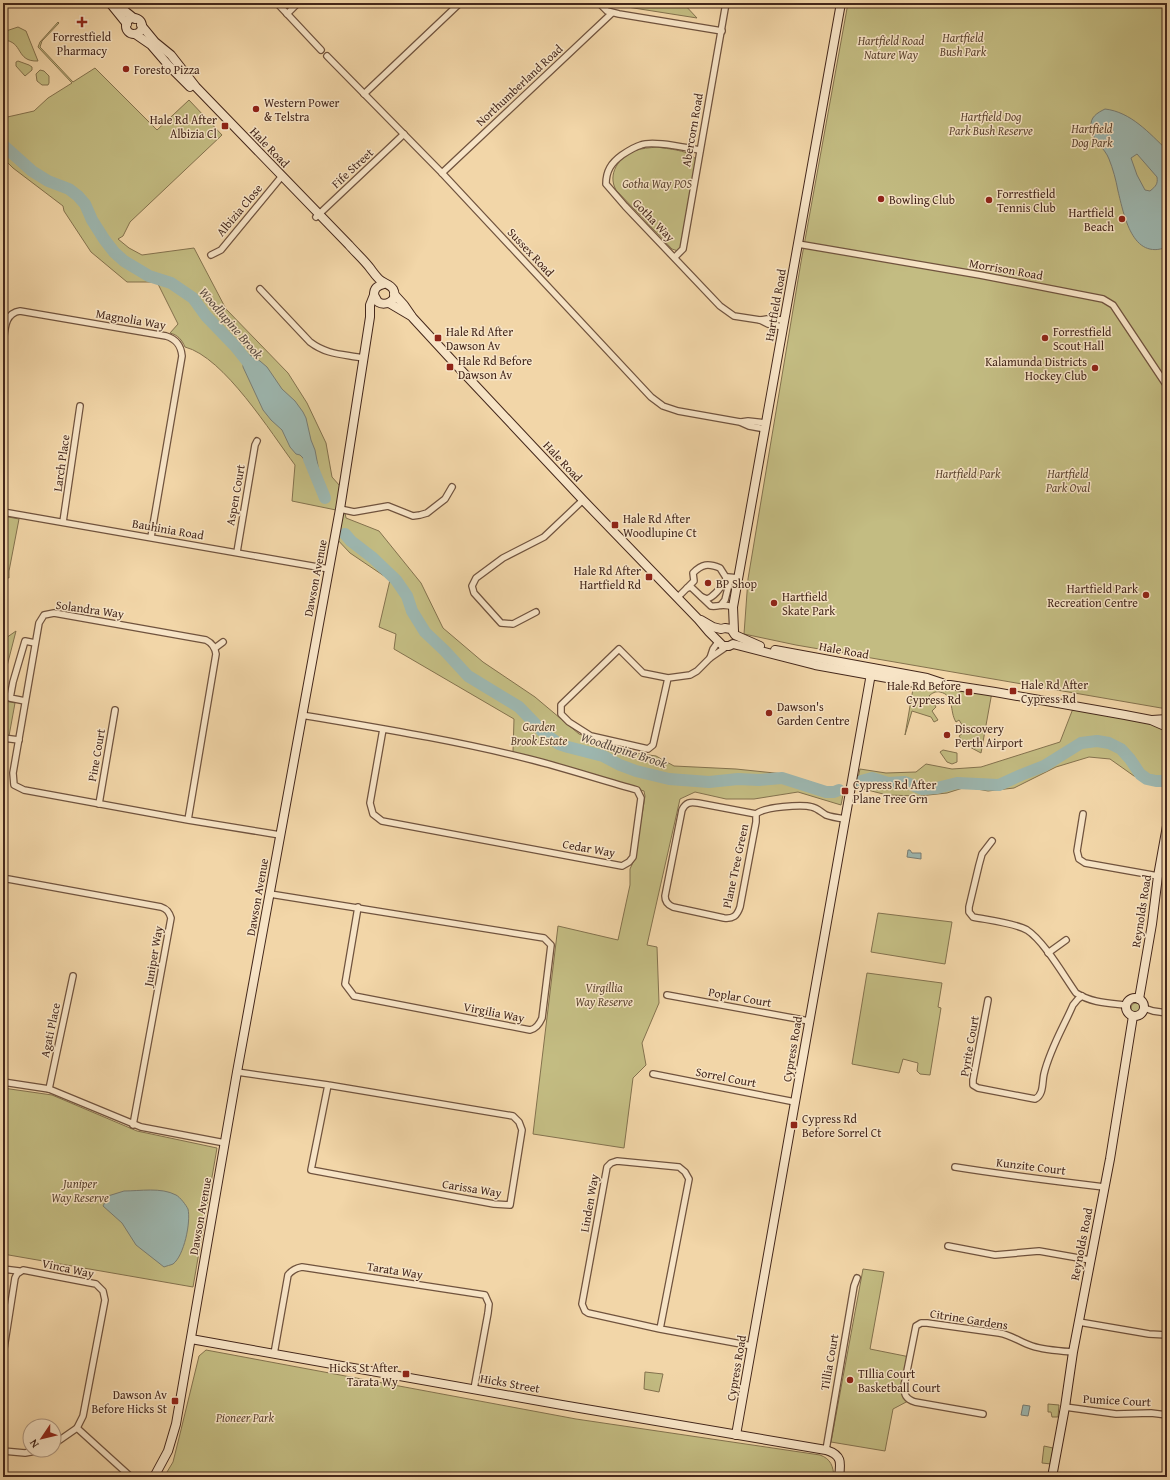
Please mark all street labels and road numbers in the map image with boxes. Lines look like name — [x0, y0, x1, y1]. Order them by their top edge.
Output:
street label: Northumberland Road — [472, 40, 567, 130]
street label: Abercorn Road — [677, 91, 707, 168]
street label: Hale Road — [246, 123, 294, 171]
street label: Fife Street — [327, 144, 377, 192]
street label: Albizia Close — [212, 180, 266, 240]
street label: Gotha Way — [629, 195, 679, 245]
street label: Sussex Road — [504, 224, 558, 281]
street label: Morrison Road — [968, 254, 1045, 284]
street label: Hartfield Road — [760, 267, 790, 343]
street label: Magnolia Way — [95, 304, 167, 334]
street label: Larch Place — [49, 433, 73, 493]
street label: Hale Road — [540, 437, 587, 486]
street label: Aspen Court — [221, 462, 249, 527]
street label: Bauhinia Road — [131, 514, 206, 544]
street label: Dawson Avenue — [299, 538, 331, 618]
street label: Solandra Way — [55, 596, 125, 622]
street label: Hale Road — [818, 637, 871, 663]
street label: Pine Court — [83, 727, 109, 783]
street label: Plane Tree Green — [718, 822, 752, 910]
street label: Cedar Way — [561, 835, 617, 861]
street label: Dawson Avenue — [242, 857, 272, 937]
street label: Reynolds Road — [1127, 873, 1155, 949]
street label: Juniper Way — [139, 924, 167, 990]
street label: Poplar Court — [707, 983, 774, 1011]
street label: Virgilia Way — [462, 998, 526, 1026]
street label: Agati Place — [36, 1001, 64, 1059]
street label: Pyrite Court — [955, 1013, 983, 1078]
street label: Cypress Road — [778, 1014, 806, 1083]
street label: Sorrel Court — [694, 1063, 759, 1091]
street label: Kunzite Court — [995, 1153, 1067, 1179]
street label: Linden Way — [576, 1173, 602, 1233]
street label: Carissa Way — [441, 1175, 503, 1201]
street label: Dawson Avenue — [185, 1176, 215, 1256]
street label: Reynolds Road — [1066, 1206, 1096, 1282]
street label: Vinca Way — [40, 1254, 96, 1282]
street label: Tarata Way — [366, 1257, 424, 1283]
street label: Citrine Gardens — [929, 1304, 1009, 1334]
street label: Tillia Court — [816, 1332, 842, 1391]
street label: Cypress Road — [722, 1333, 750, 1402]
street label: Hicks Street — [479, 1369, 542, 1397]
street label: Pumice Court — [1083, 1390, 1152, 1410]

